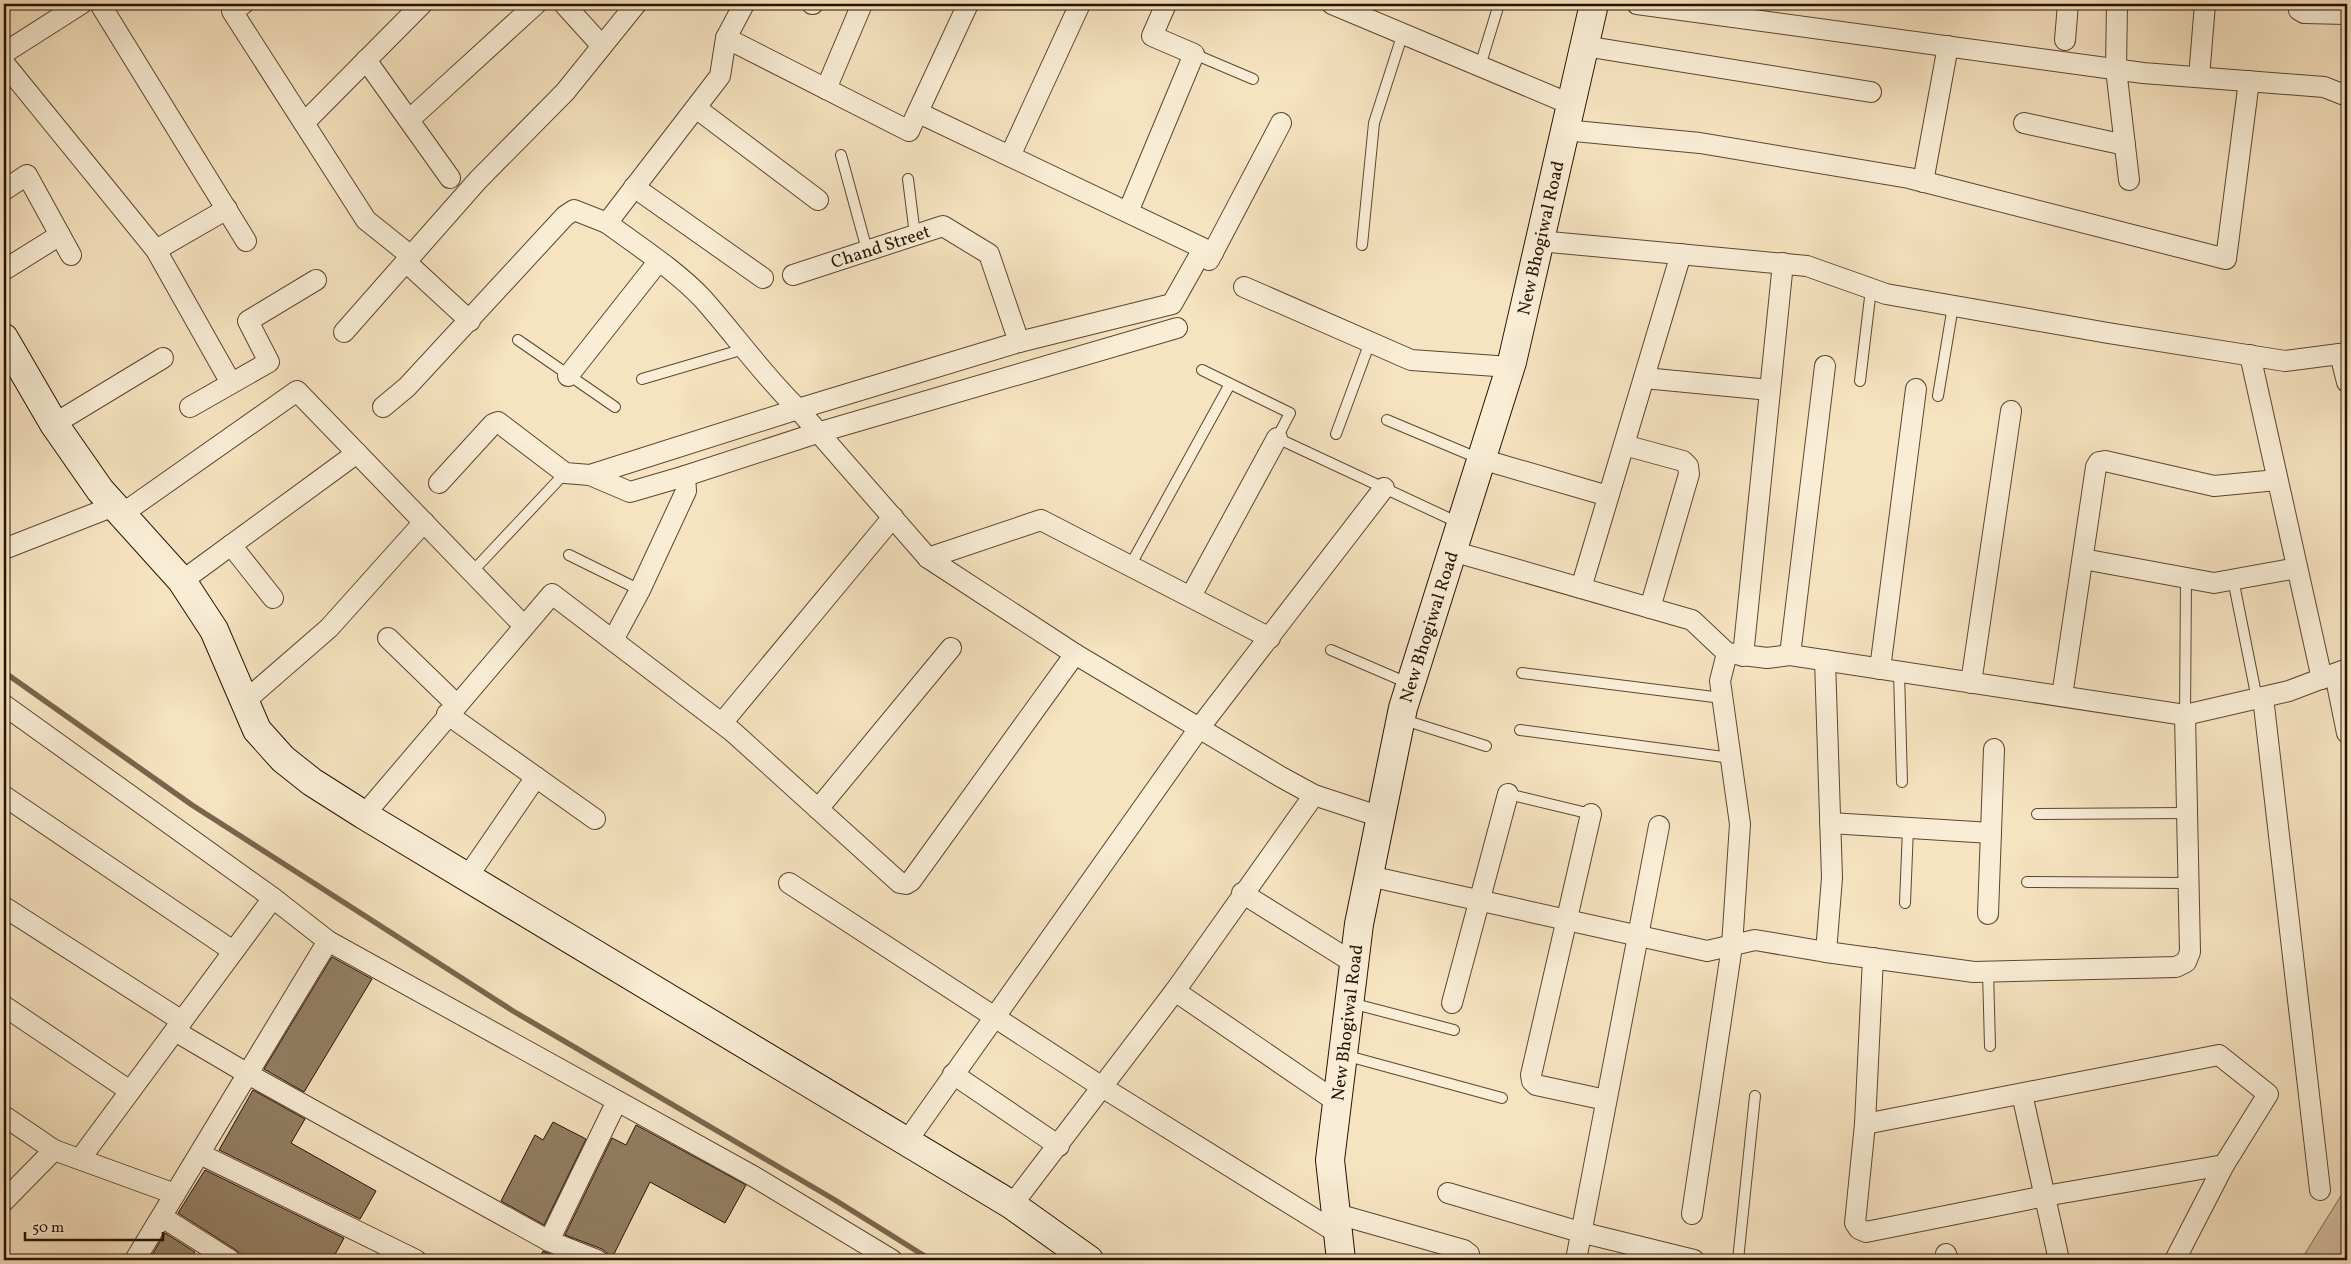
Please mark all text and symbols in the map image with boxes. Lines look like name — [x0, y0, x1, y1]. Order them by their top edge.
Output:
street label: New Bhogiwal Road — [1512, 159, 1572, 318]
street label: Chand Street — [828, 220, 934, 276]
street label: New Bhogiwal Road — [1394, 548, 1466, 706]
street label: New Bhogiwal Road — [1326, 943, 1370, 1102]
scale bar — [25, 1209, 162, 1241]
text: 50 m — [32, 1218, 64, 1239]

